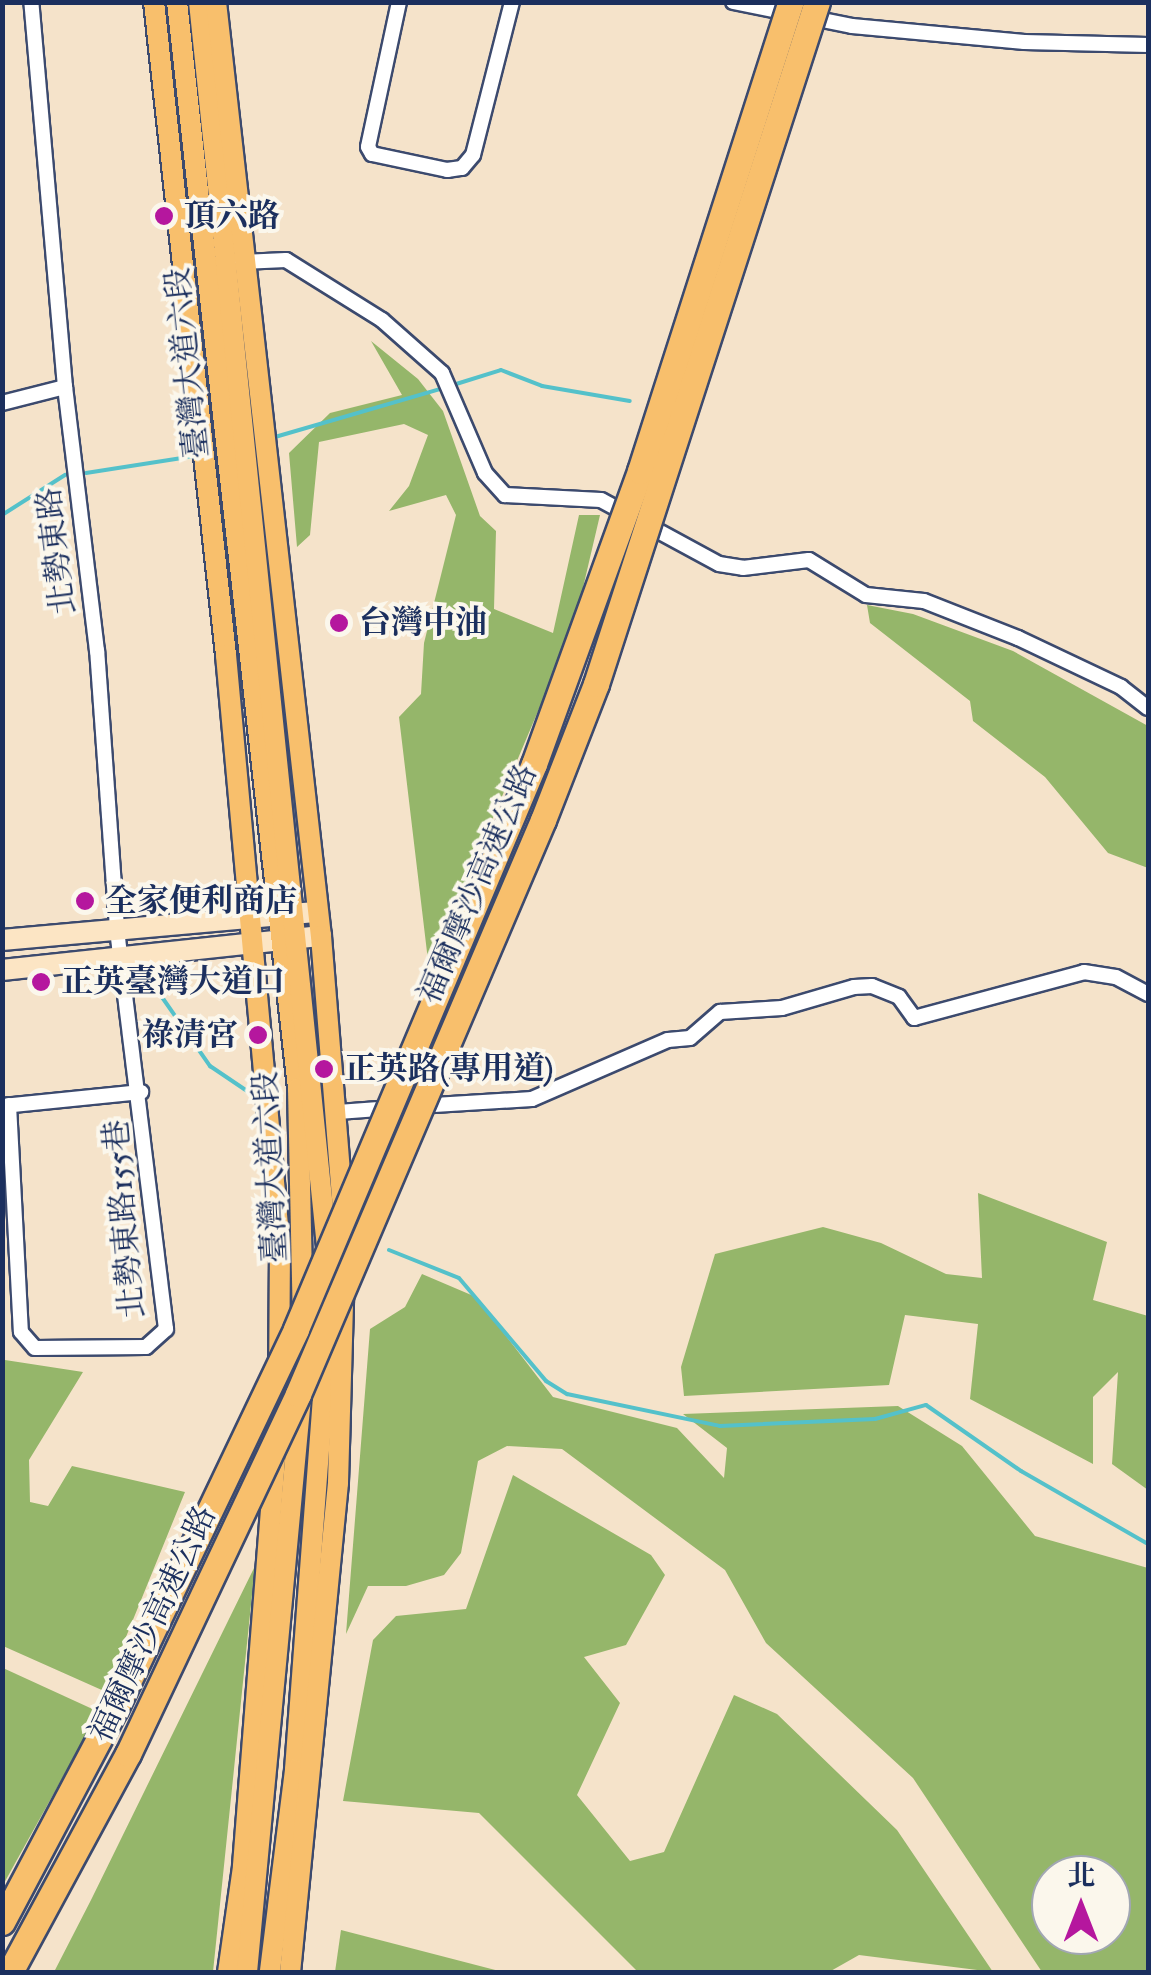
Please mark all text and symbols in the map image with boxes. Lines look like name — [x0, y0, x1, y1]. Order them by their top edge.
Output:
place label: 頂六路 — [184, 197, 280, 235]
marker: 頂六路 — [153, 205, 175, 227]
street label: 臺灣大道六段 — [159, 266, 217, 460]
street label: 北勢東路 — [30, 485, 84, 617]
place label: 台灣中油 — [359, 604, 487, 642]
marker: 台灣中油 — [328, 612, 350, 634]
street label: 福爾摩沙高速公路 — [410, 759, 546, 1009]
place label: 全家便利商店 — [105, 882, 297, 920]
marker: 全家便利商店 — [74, 890, 96, 912]
place label: 正英臺灣大道口 — [61, 963, 285, 1001]
marker: 正英臺灣大道口 — [30, 971, 52, 993]
place label: 祿清宮 — [142, 1016, 238, 1054]
marker: 祿清宮 — [247, 1024, 269, 1046]
place label: 正英路(專用道) — [344, 1050, 553, 1088]
marker: 正英路(專用道) — [313, 1058, 335, 1080]
street label: 臺灣大道六段 — [247, 1070, 295, 1264]
street label: 北勢東路155巷 — [97, 1118, 153, 1320]
street label: 福爾摩沙高速公路 — [82, 1500, 224, 1748]
north arrow — [1031, 1855, 1131, 1955]
text: 北 — [1067, 1859, 1095, 1894]

